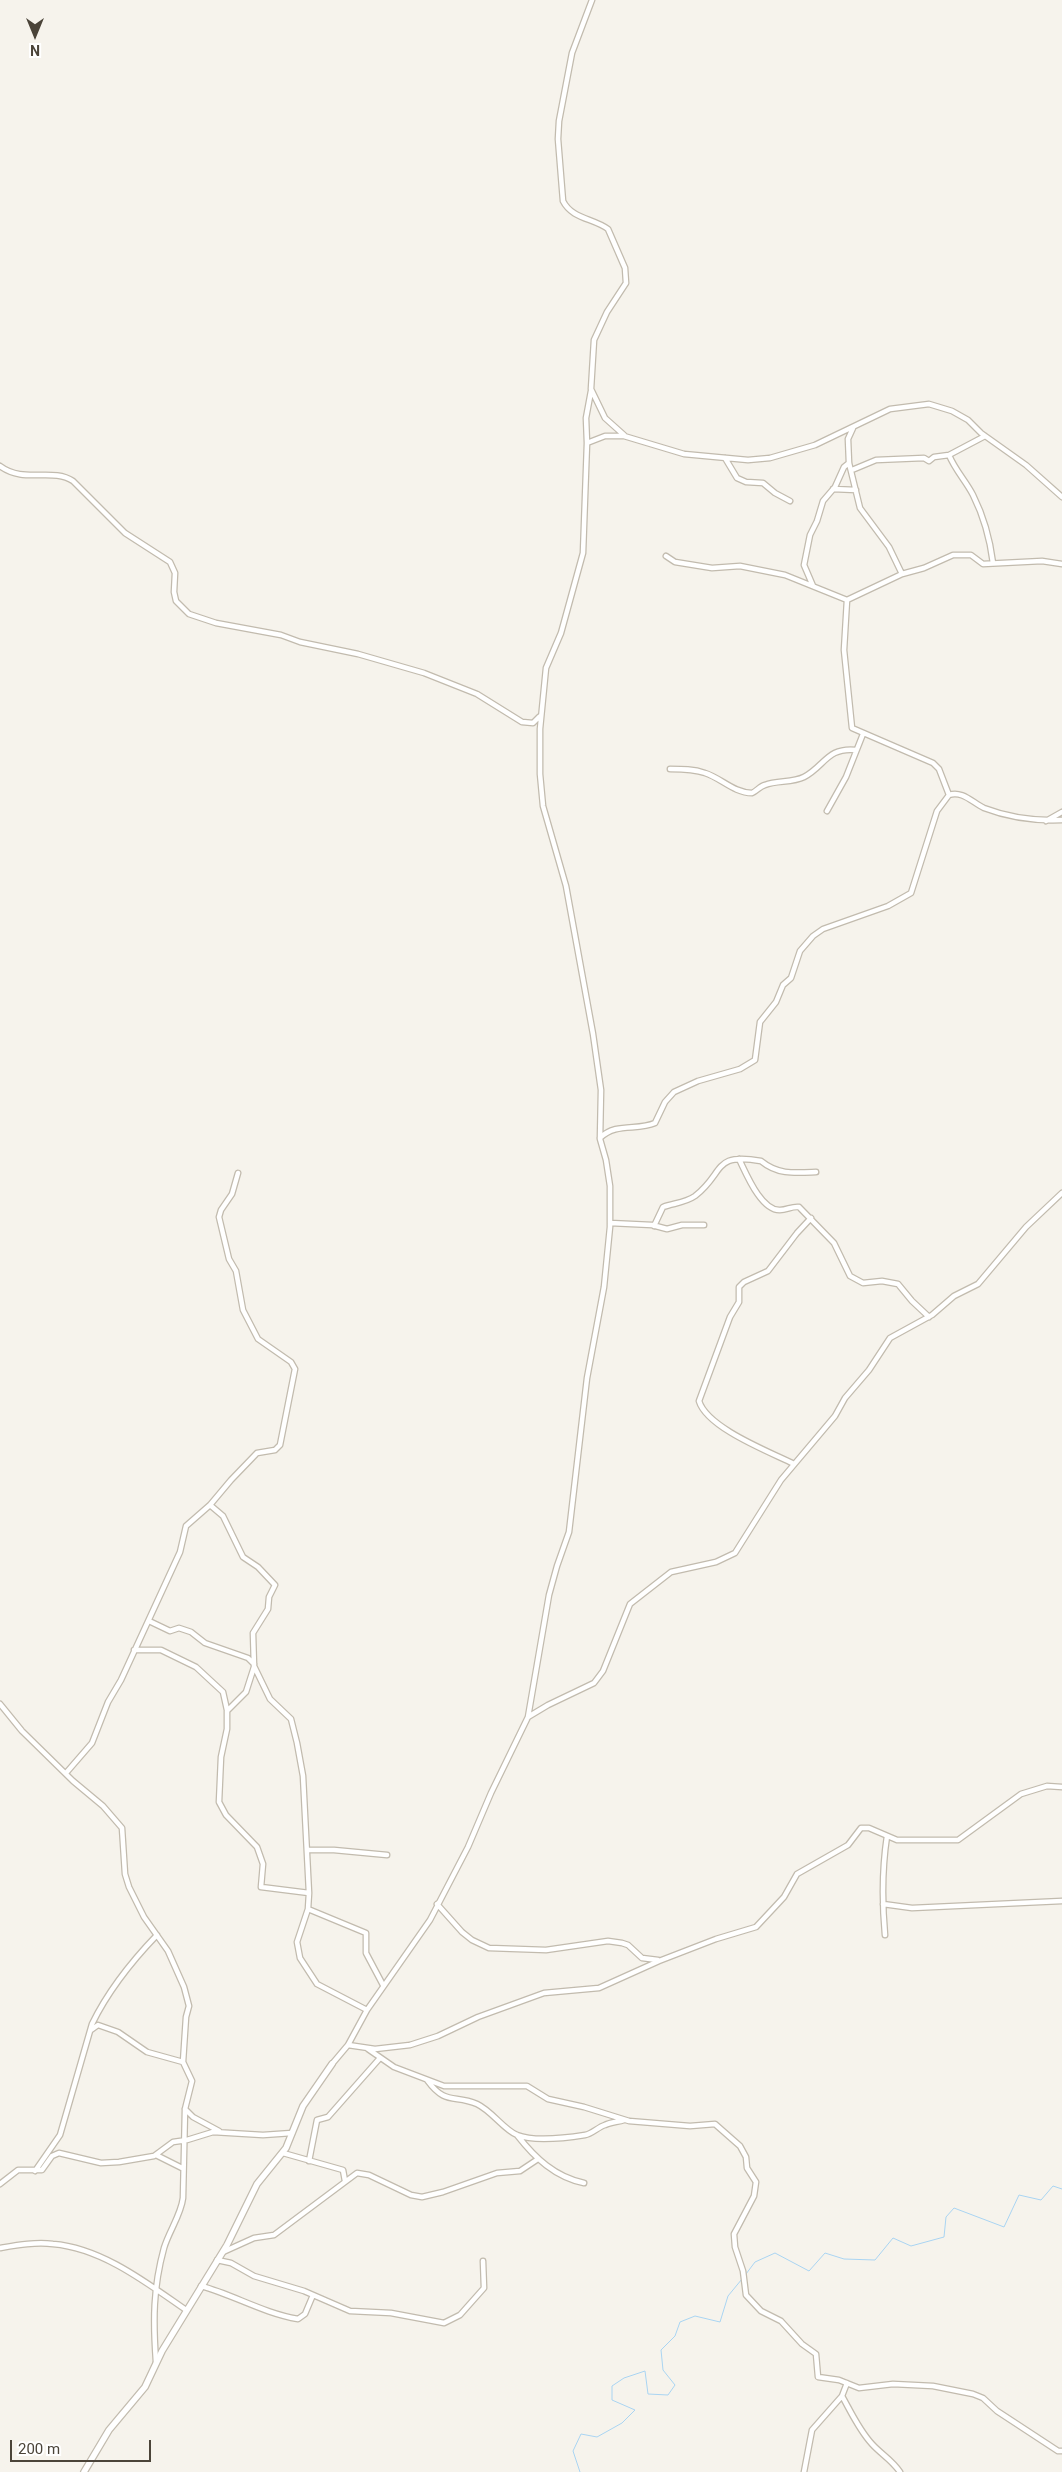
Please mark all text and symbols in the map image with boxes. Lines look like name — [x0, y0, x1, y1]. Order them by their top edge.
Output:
north arrow — [10, 10, 60, 60]
text: N — [30, 42, 40, 58]
scale bar — [12, 2430, 154, 2462]
text: 200 m — [18, 2440, 60, 2458]

